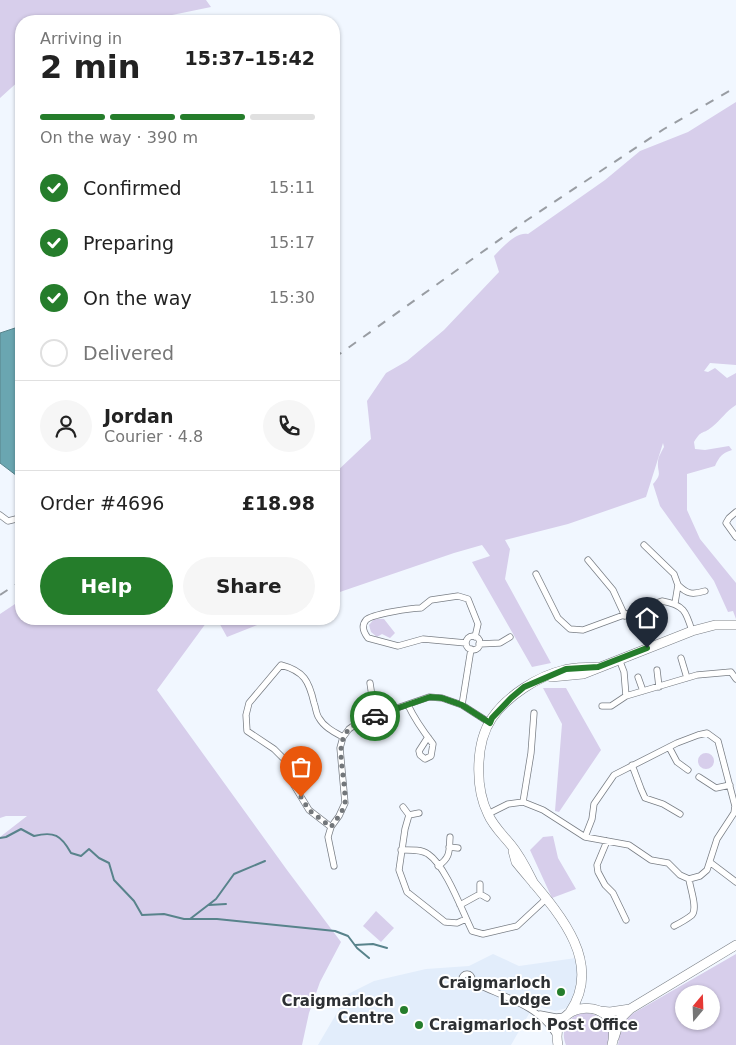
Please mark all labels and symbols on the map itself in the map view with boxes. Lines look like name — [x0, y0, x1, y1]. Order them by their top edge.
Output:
pin — [626, 597, 668, 648]
courier — [350, 691, 400, 741]
pin — [280, 746, 322, 797]
place label: Craigmarloch Lodge — [438, 974, 551, 1009]
north arrow — [675, 985, 720, 1030]
marker: Craigmarloch Lodge — [555, 986, 567, 998]
place label: Craigmarloch Centre — [281, 992, 394, 1027]
marker: Craigmarloch Centre — [398, 1004, 410, 1016]
place label: Craigmarloch Post Office — [429, 1016, 638, 1034]
marker: Craigmarloch Post Office — [413, 1019, 425, 1031]

